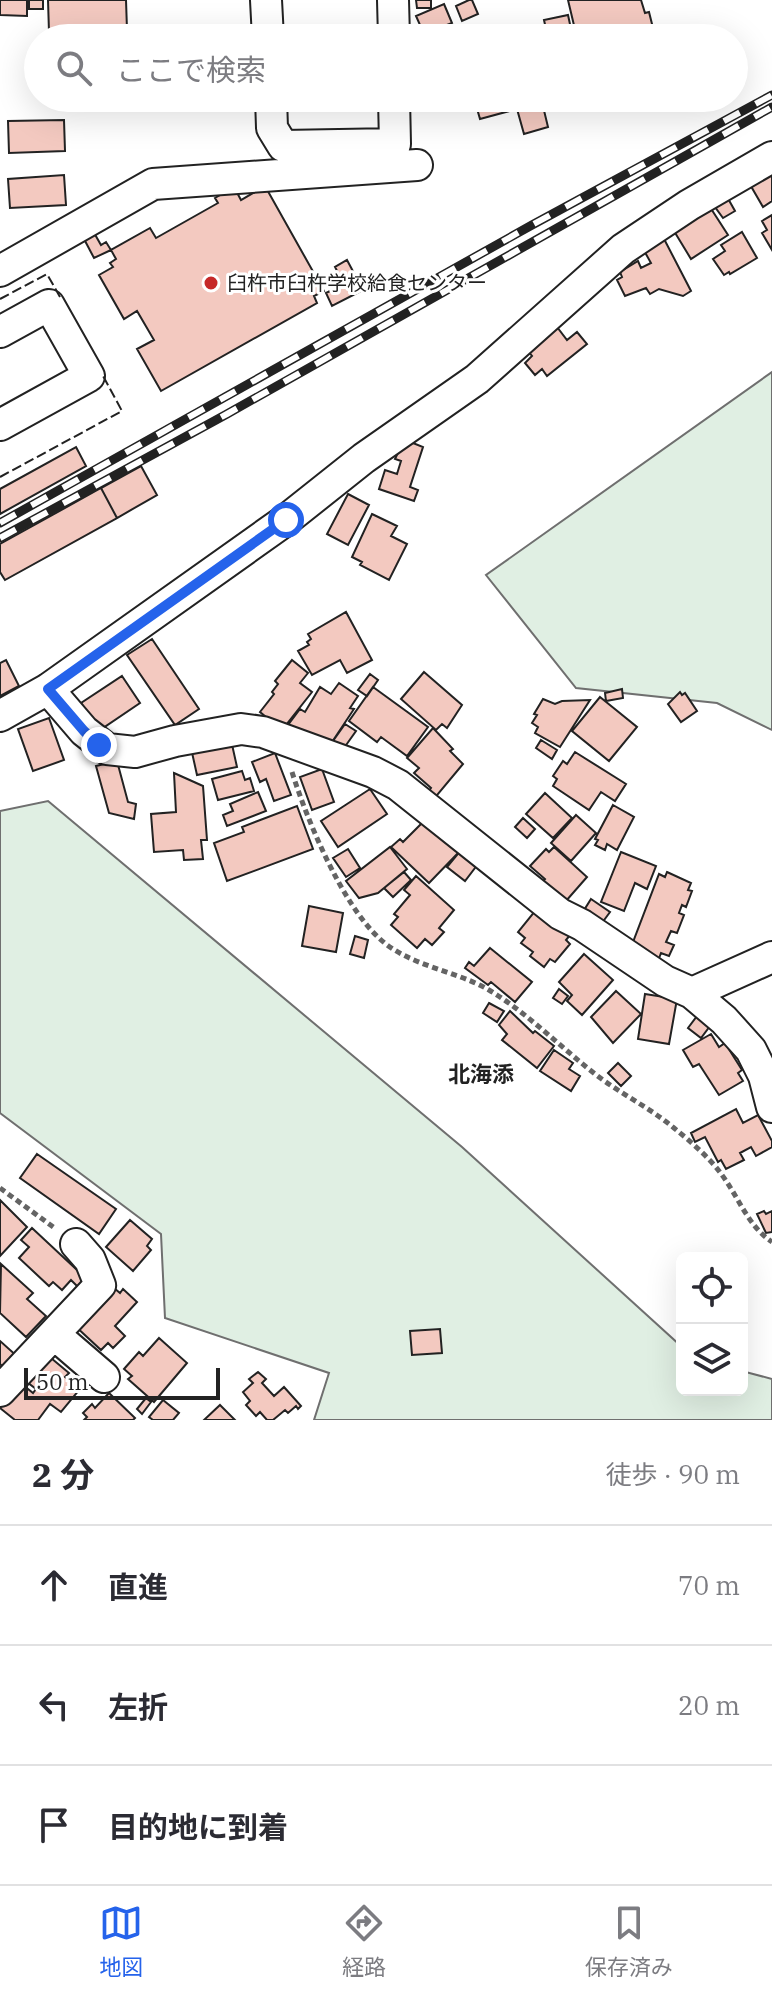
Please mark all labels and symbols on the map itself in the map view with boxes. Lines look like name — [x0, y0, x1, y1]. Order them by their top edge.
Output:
place label: 臼杵市臼杵学校給食センター — [227, 269, 487, 296]
marker: 臼杵市臼杵学校給食センター — [202, 274, 220, 292]
route start — [268, 502, 304, 538]
route end — [81, 727, 117, 763]
district label: 北海添 — [448, 1059, 514, 1088]
scale bar — [24, 1364, 220, 1400]

